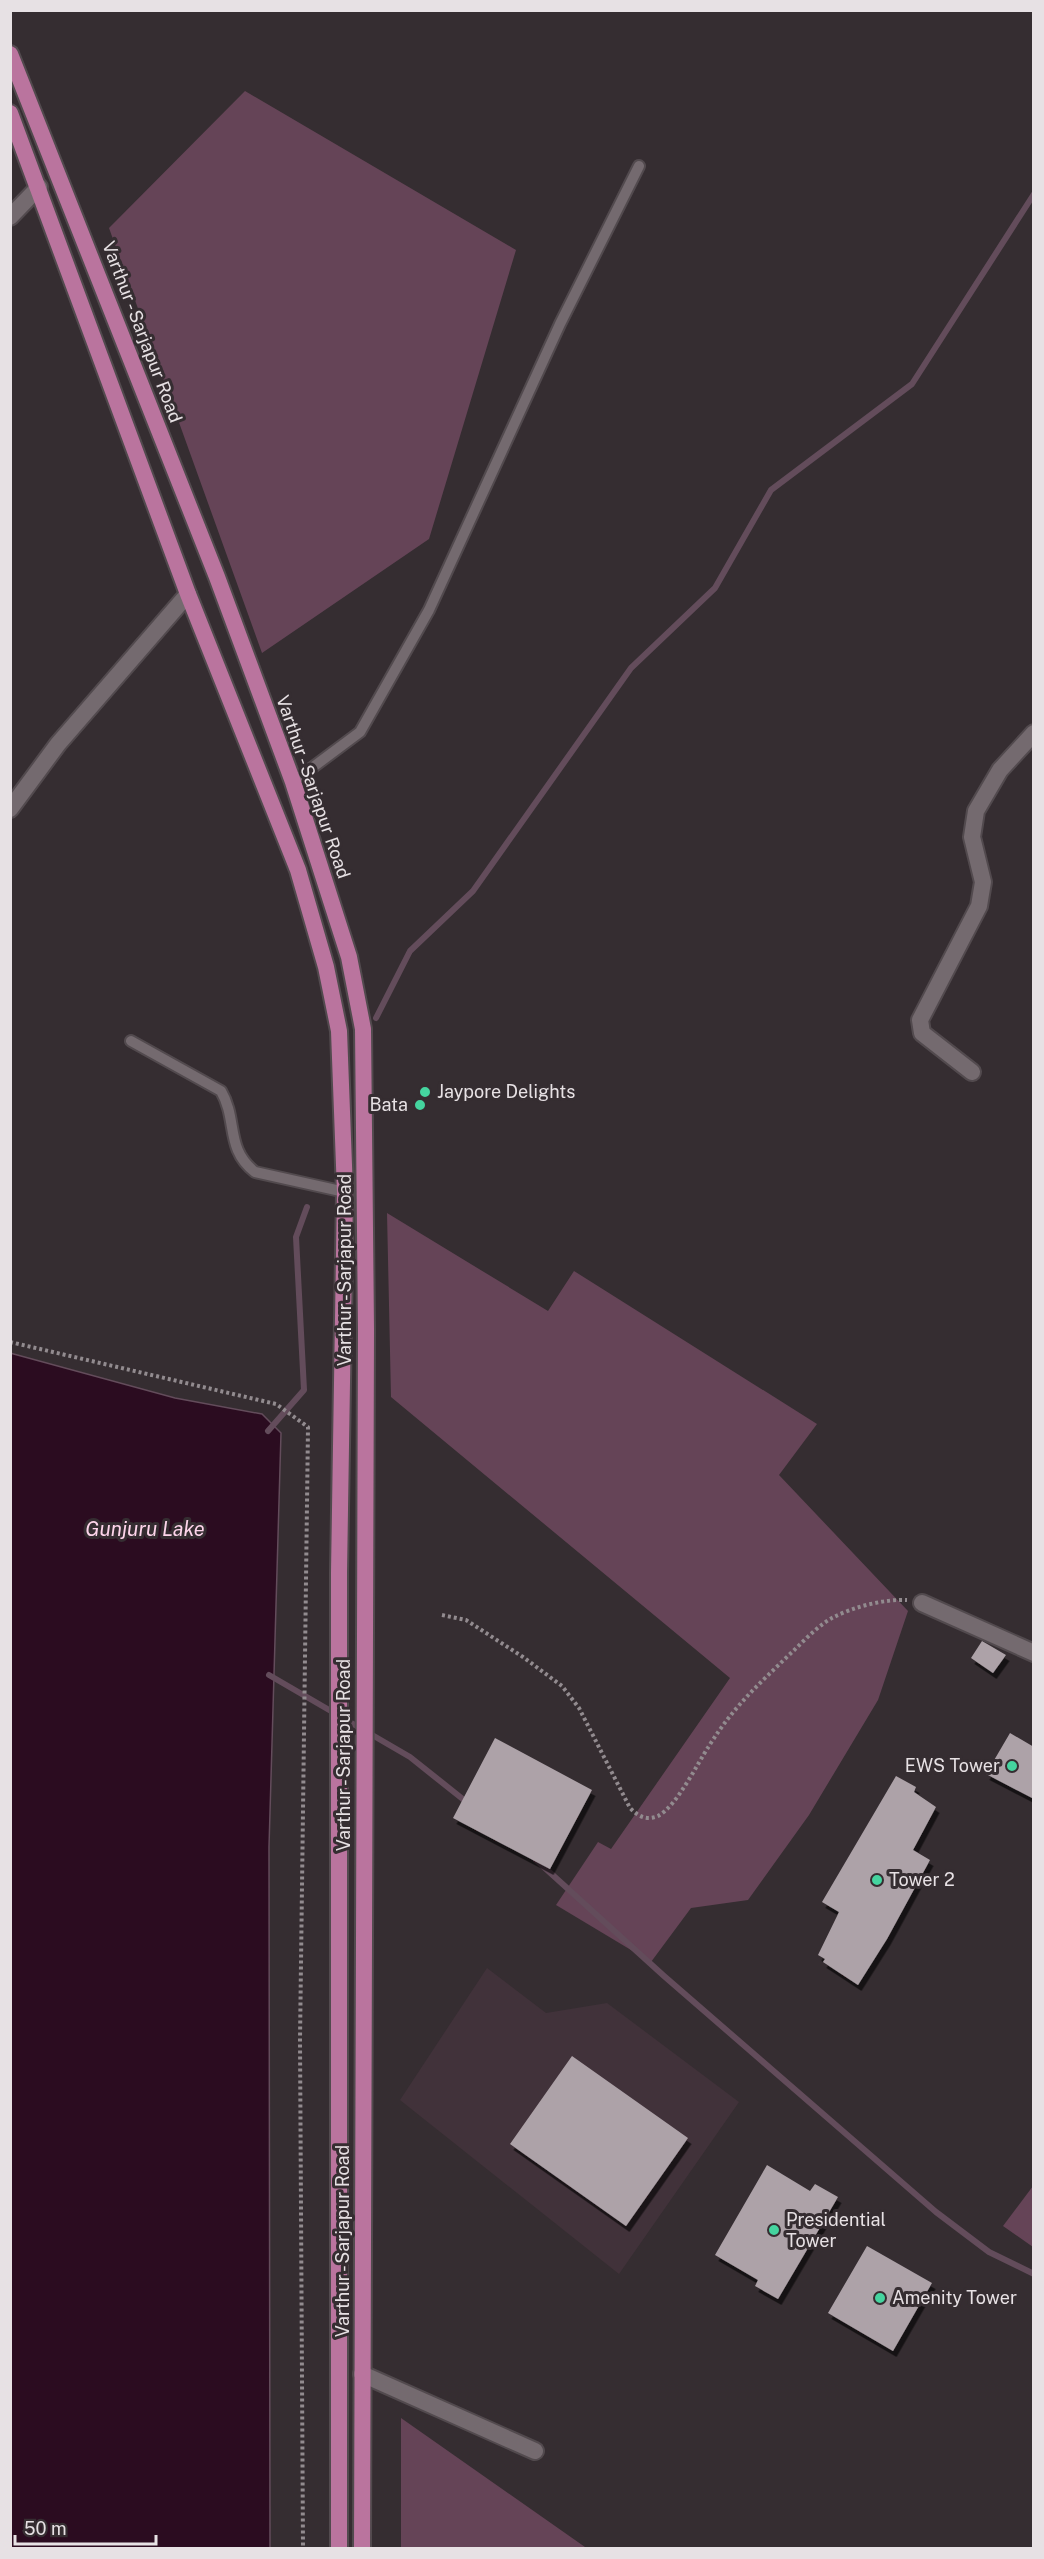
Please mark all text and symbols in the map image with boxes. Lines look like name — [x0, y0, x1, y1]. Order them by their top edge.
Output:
street label: Varthur - Sarjapur Road — [98, 238, 187, 425]
street label: Varthur - Sarjapur Road — [272, 692, 355, 881]
place label: Jaypore Delights — [437, 1081, 575, 1102]
marker: Jaypore Delights — [418, 1085, 432, 1099]
place label: Bata — [369, 1094, 408, 1115]
marker: Bata — [413, 1098, 427, 1112]
street label: Varthur - Sarjapur Road — [334, 1174, 355, 1366]
water label: Gunjuru Lake — [85, 1517, 205, 1541]
street label: Varthur - Sarjapur Road — [333, 1659, 354, 1851]
place label: EWS Tower — [905, 1755, 1000, 1776]
marker: EWS Tower — [1005, 1759, 1019, 1773]
place label: Tower 2 — [889, 1869, 955, 1890]
marker: Tower 2 — [870, 1873, 884, 1887]
street label: Varthur - Sarjapur Road — [332, 2145, 353, 2337]
place label: Presidential Tower — [786, 2209, 886, 2251]
marker: Presidential Tower — [767, 2223, 781, 2237]
place label: Amenity Tower — [892, 2287, 1017, 2308]
marker: Amenity Tower — [873, 2291, 887, 2305]
scale bar — [15, 2508, 156, 2546]
text: 50 m — [24, 2518, 67, 2539]

